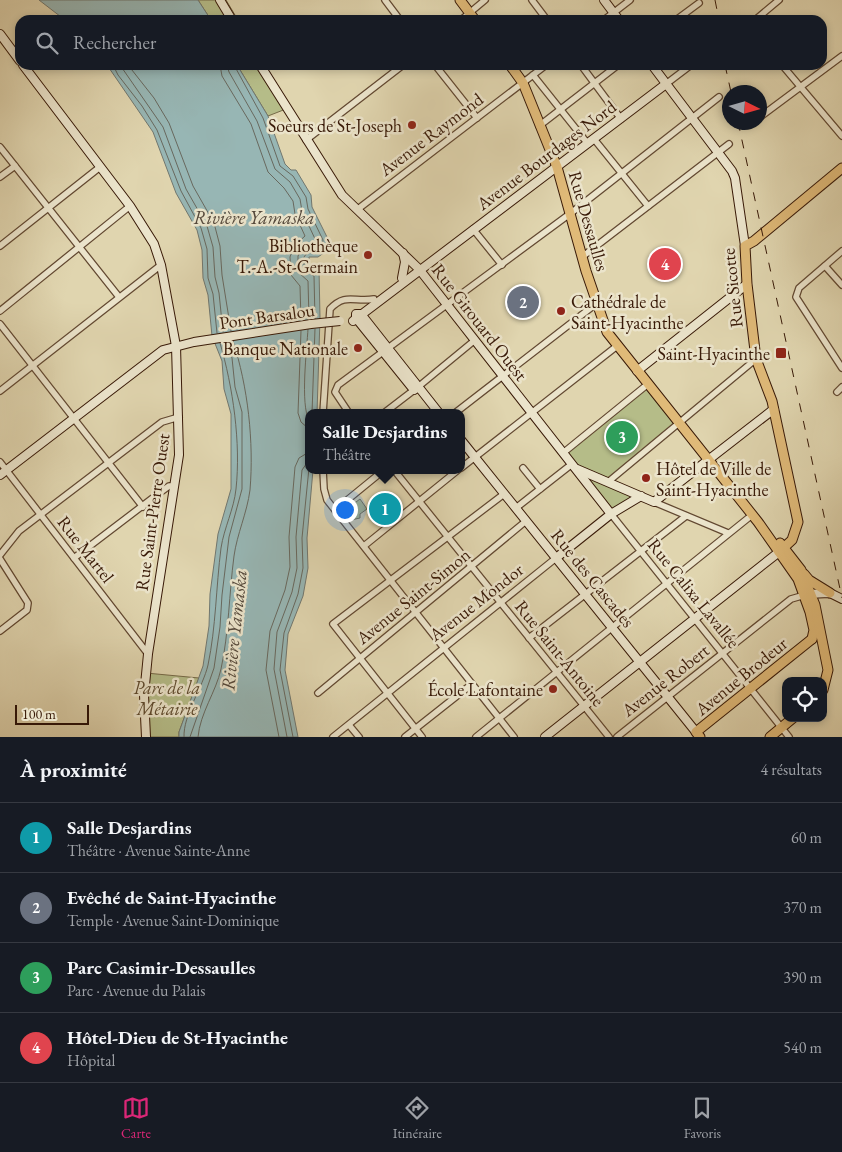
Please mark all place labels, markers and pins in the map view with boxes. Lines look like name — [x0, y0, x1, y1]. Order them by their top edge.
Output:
place label: Soeurs de St-Joseph — [268, 114, 402, 137]
marker: Soeurs de St-Joseph — [406, 119, 418, 131]
place label: Bibliothèque T.-A.-St-Germain — [236, 234, 358, 278]
pin: 4 — [649, 245, 681, 283]
marker: Bibliothèque T.-A.-St-Germain — [362, 249, 374, 261]
pin: 2 — [507, 283, 539, 321]
place label: Cathédrale de Saint-Hyacinthe — [571, 290, 684, 334]
marker: Cathédrale de Saint-Hyacinthe — [555, 305, 567, 317]
place label: Banque Nationale — [223, 337, 348, 360]
marker: Banque Nationale — [352, 342, 364, 354]
place label: Saint-Hyacinthe — [657, 342, 770, 365]
marker: Saint-Hyacinthe — [774, 346, 788, 360]
pin: 3 — [606, 418, 638, 456]
place label: Hôtel de Ville de Saint-Hyacinthe — [656, 457, 771, 501]
marker: Hôtel de Ville de Saint-Hyacinthe — [640, 472, 652, 484]
pin: 1 — [369, 490, 401, 528]
place label: École Lafontaine — [428, 678, 543, 701]
marker: École Lafontaine — [547, 683, 559, 695]

